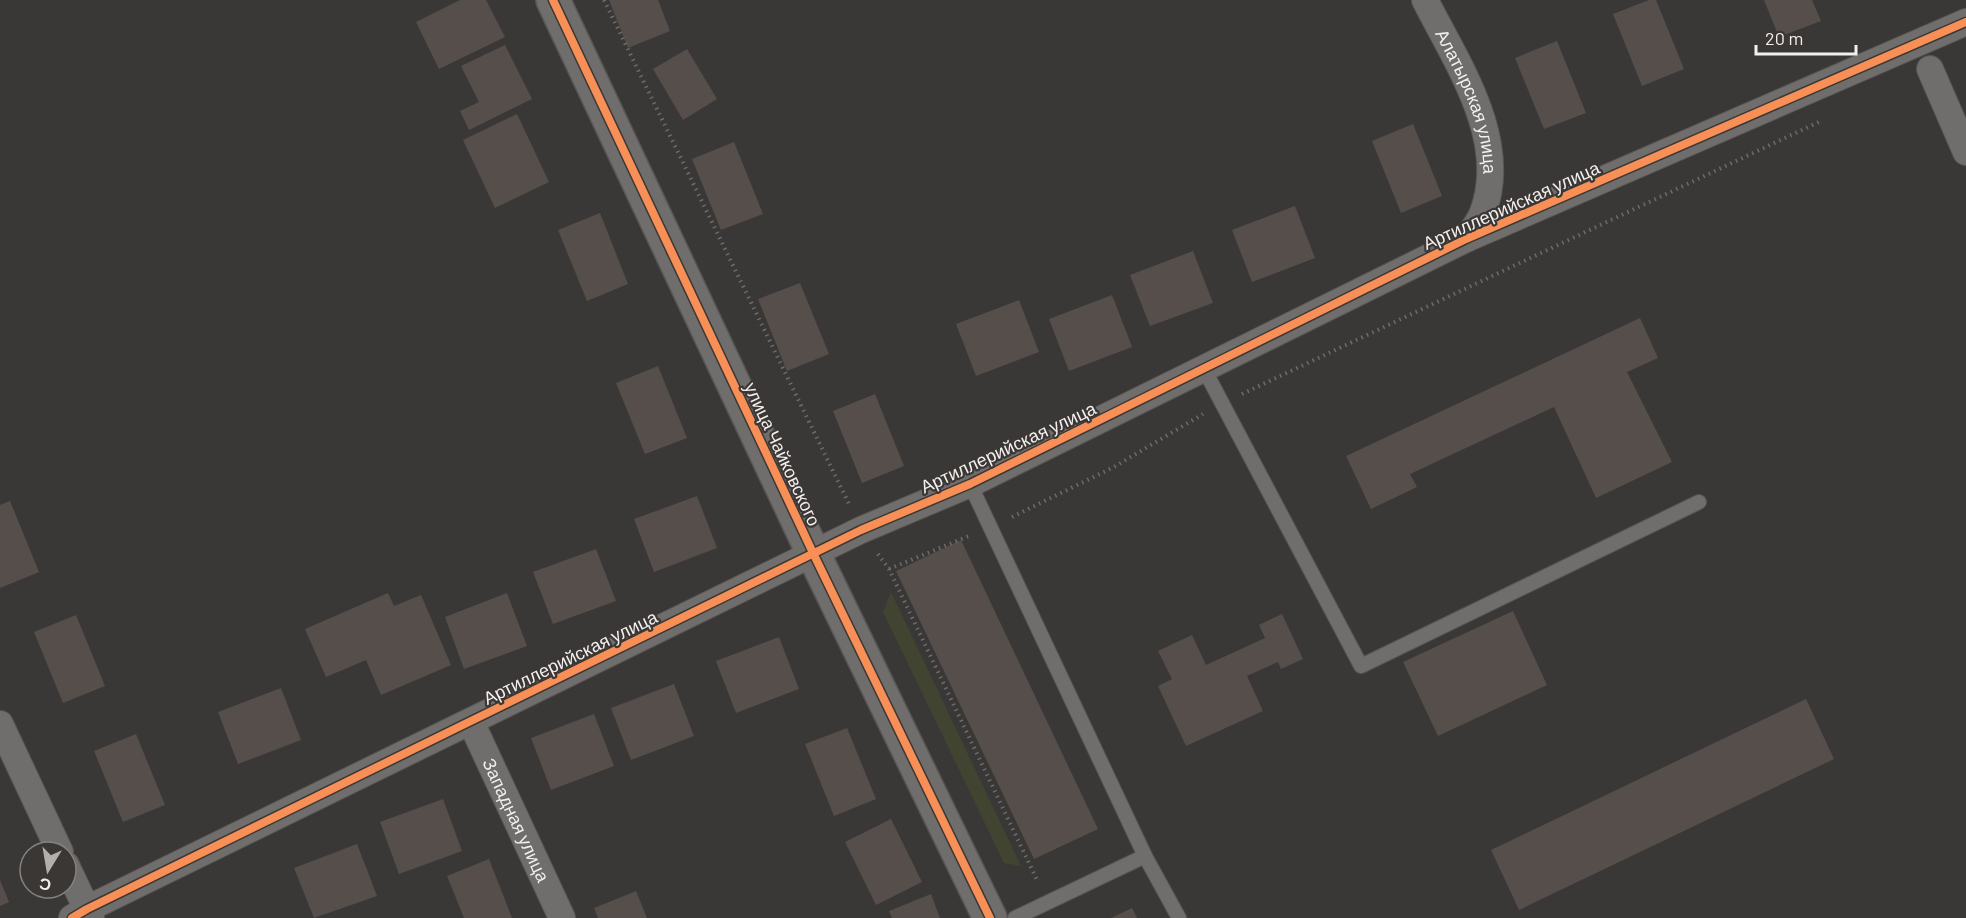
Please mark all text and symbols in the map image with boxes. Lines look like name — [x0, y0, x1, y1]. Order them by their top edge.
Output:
scale bar — [1756, 18, 1856, 56]
street label: Алатырская улица — [1431, 25, 1501, 175]
text: 20 m — [1765, 27, 1803, 49]
street label: Артиллерийская улица — [1419, 156, 1604, 254]
street label: улица Чайковского — [740, 379, 826, 529]
street label: Артиллерийская улица — [917, 396, 1100, 497]
street label: Артиллерийская улица — [479, 605, 662, 709]
street label: Западная улица — [478, 755, 555, 886]
north arrow — [18, 840, 78, 900]
text: С — [37, 875, 53, 896]

